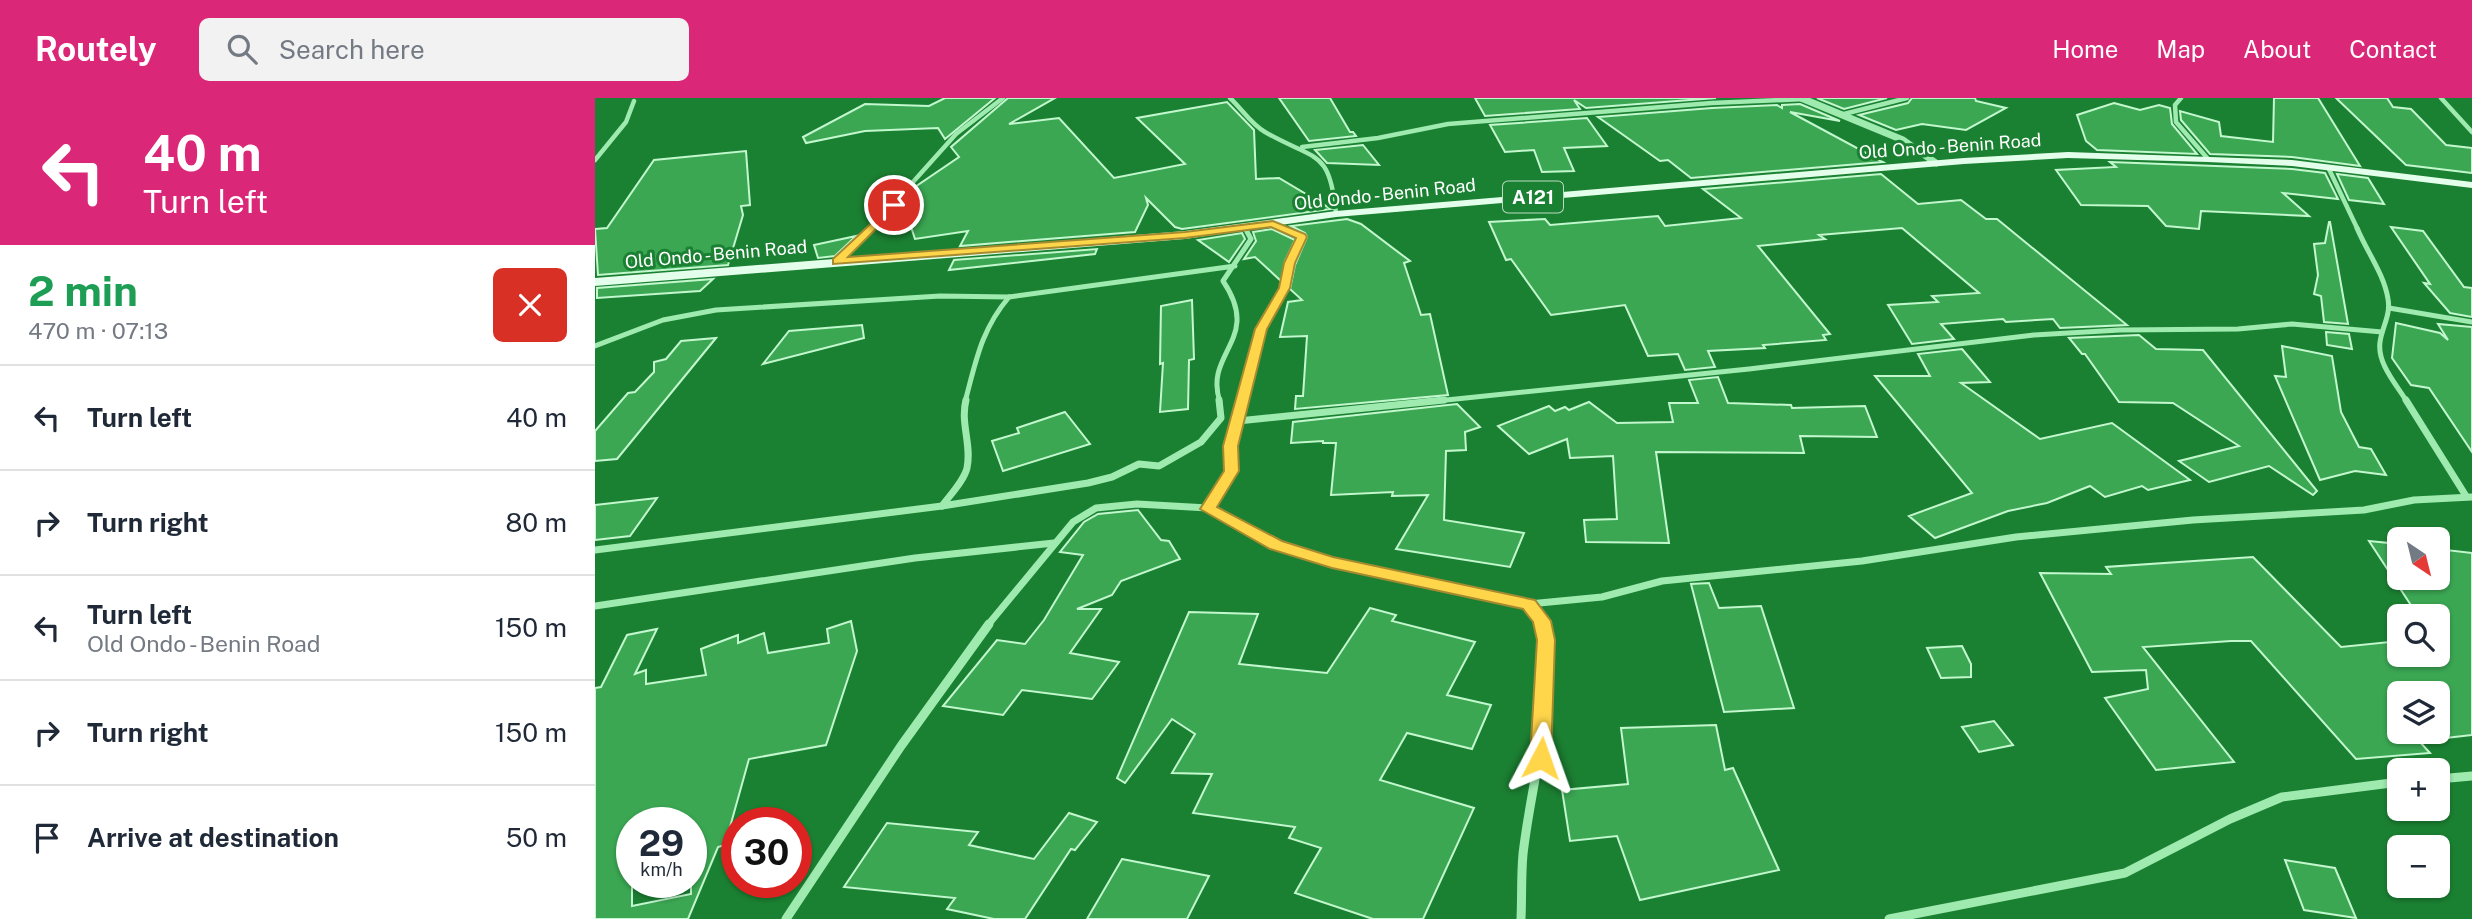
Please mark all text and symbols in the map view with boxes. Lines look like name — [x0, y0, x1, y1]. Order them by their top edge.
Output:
search box — [199, 18, 689, 81]
text: Routely — [35, 30, 157, 68]
icon: search — [223, 30, 261, 68]
text: Search here — [279, 34, 425, 65]
text: Home — [2052, 35, 2118, 63]
text: Map — [2156, 35, 2205, 63]
text: About — [2243, 35, 2311, 63]
text: Contact — [2349, 35, 2437, 63]
text: 40 m — [143, 124, 262, 182]
icon: left — [28, 126, 119, 217]
street label: Old Ondo - Benin Road — [1858, 129, 2042, 163]
street label: Old Ondo - Benin Road — [1293, 174, 1477, 214]
pin — [864, 175, 924, 235]
road number: A121 — [1503, 181, 1563, 212]
text: Turn left — [143, 183, 268, 220]
icon: arrive — [875, 186, 913, 224]
street label: Old Ondo - Benin Road — [624, 236, 808, 272]
text: 2 min — [28, 266, 138, 315]
button: close — [493, 268, 567, 342]
text: 470 m · 07:13 — [28, 317, 168, 344]
icon: left — [28, 399, 66, 437]
text: Turn left — [87, 402, 192, 433]
text: 40 m — [506, 402, 567, 433]
icon: right — [28, 504, 66, 542]
text: Turn right — [87, 507, 209, 538]
text: 80 m — [506, 507, 567, 538]
north arrow — [2387, 527, 2450, 590]
map controls — [2387, 527, 2450, 898]
text: Turn left — [87, 599, 192, 630]
button: search — [2387, 604, 2450, 667]
icon: left — [28, 609, 66, 647]
text: 150 m — [495, 612, 567, 643]
text: Old Ondo - Benin Road — [87, 630, 321, 657]
button: layers — [2387, 681, 2450, 744]
icon: right — [28, 714, 66, 752]
text: Turn right — [87, 717, 209, 748]
text: 150 m — [495, 717, 567, 748]
position arrow — [1504, 721, 1578, 795]
button: + — [2387, 758, 2450, 821]
speed limit sign: 30 — [721, 807, 812, 898]
icon: arrive — [28, 819, 66, 857]
text: Arrive at destination — [87, 822, 339, 853]
text: 50 m — [506, 822, 567, 853]
text: 29 — [639, 823, 684, 864]
button: − — [2387, 835, 2450, 898]
text: km/h — [640, 859, 683, 880]

